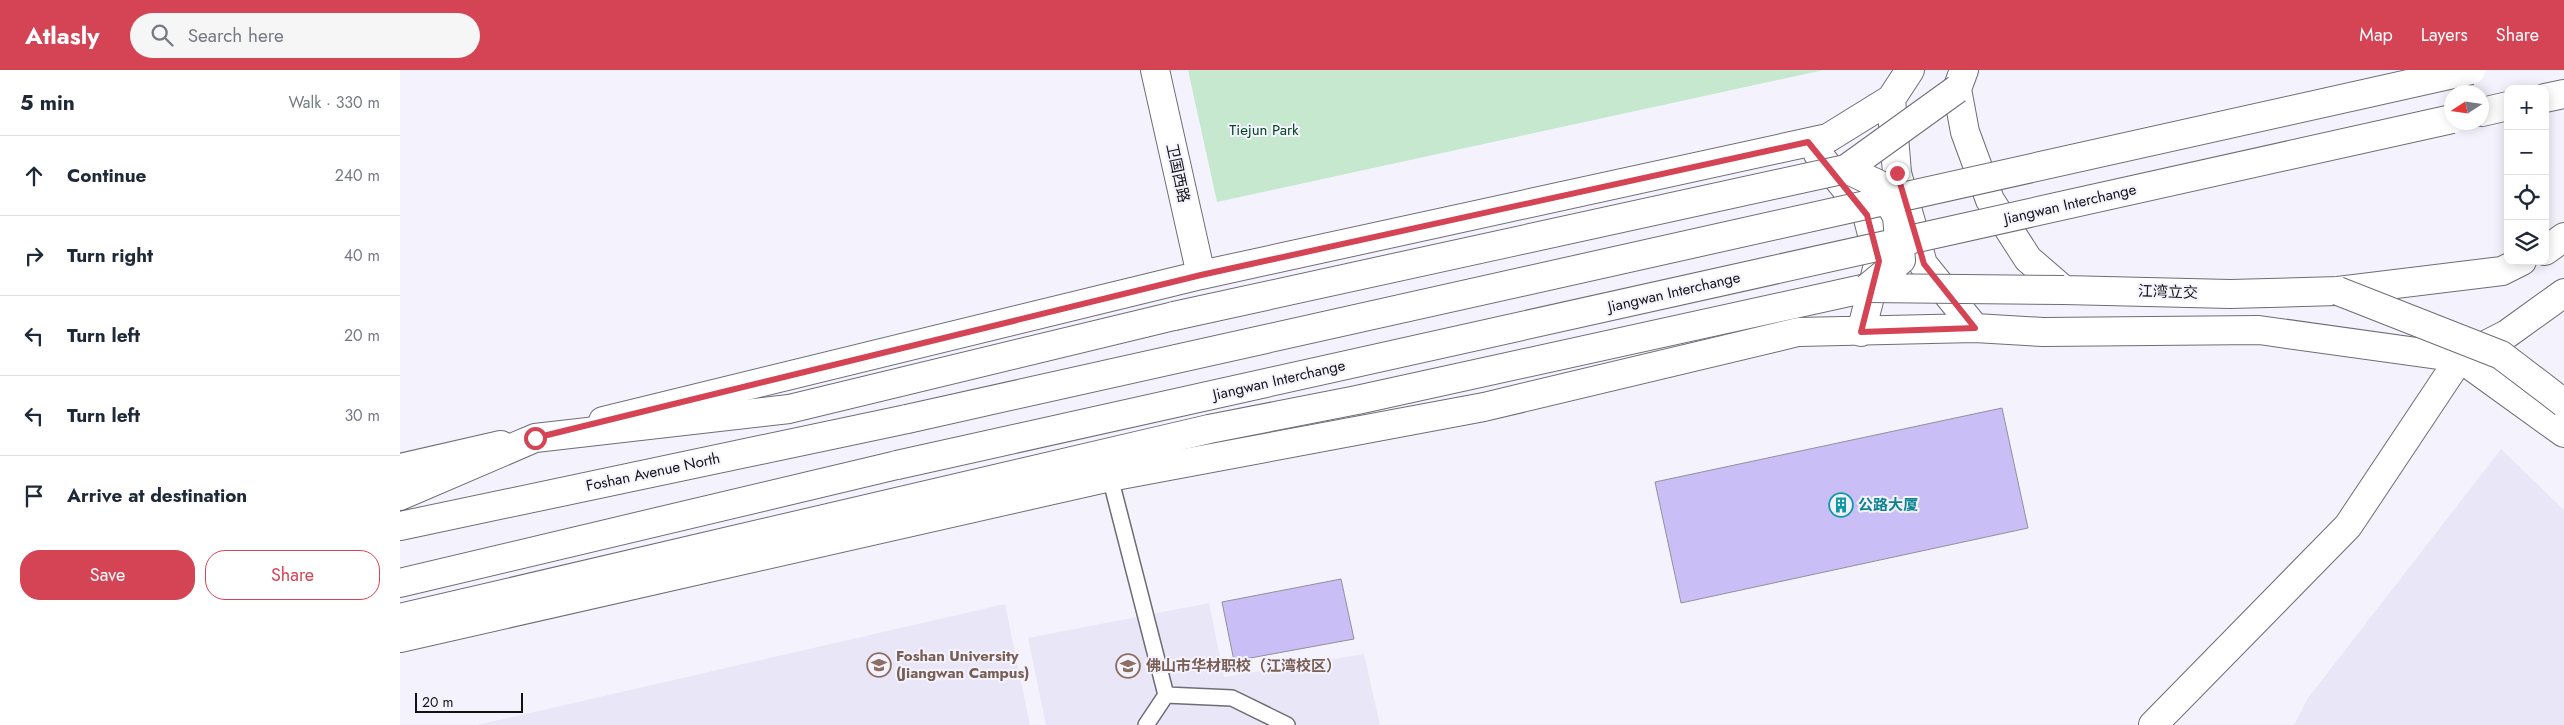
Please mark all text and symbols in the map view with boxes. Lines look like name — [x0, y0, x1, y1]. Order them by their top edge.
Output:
search box — [130, 13, 480, 58]
text: Atlasly — [25, 18, 100, 53]
icon: search — [148, 21, 176, 49]
text: Search here — [188, 22, 284, 49]
text: Map — [2359, 22, 2393, 48]
text: Layers — [2421, 22, 2468, 48]
text: Share — [2496, 22, 2539, 48]
north arrow — [2444, 85, 2489, 130]
map controls — [2504, 85, 2549, 265]
button: + — [2504, 85, 2549, 130]
text: 5 min — [20, 88, 75, 118]
text: Walk · 330 m — [289, 91, 380, 114]
park label: Tiejun Park — [1229, 119, 1299, 141]
button: − — [2504, 130, 2549, 175]
street label: 卫国西路 — [1161, 141, 1195, 205]
icon: ahead — [20, 162, 48, 190]
text: Continue — [67, 162, 146, 189]
route end — [1886, 162, 1909, 185]
text: 240 m — [335, 164, 380, 187]
button: locate — [2504, 175, 2549, 220]
street label: Jiangwan Interchange — [2000, 178, 2139, 230]
button: layers — [2504, 220, 2549, 265]
icon: right — [20, 242, 48, 270]
text: Turn right — [67, 242, 153, 269]
text: 40 m — [344, 244, 380, 267]
street label: Jiangwan Interchange — [1604, 266, 1743, 318]
street label: 江湾立交 — [2138, 280, 2198, 304]
icon: left — [20, 322, 48, 350]
text: Turn left — [67, 322, 140, 349]
text: 20 m — [344, 324, 380, 347]
street label: Jiangwan Interchange — [1209, 354, 1348, 406]
icon: left — [20, 402, 48, 430]
text: Turn left — [67, 402, 140, 429]
text: 30 m — [344, 404, 380, 427]
route start — [524, 427, 547, 450]
street label: Foshan Avenue North — [584, 447, 722, 497]
icon: arrive — [20, 482, 48, 510]
text: Arrive at destination — [67, 482, 247, 509]
building icon: 公路大厦 — [1828, 492, 1854, 518]
place label: 公路大厦 — [1858, 494, 1918, 516]
button: Save — [20, 550, 195, 600]
button: Share — [205, 550, 380, 600]
place label: Foshan University (Jiangwan Campus) — [896, 645, 1029, 684]
school or university icon: Foshan University (Jiangwan Campus) — [866, 652, 892, 678]
school or university icon: 佛山市华材职校（江湾校区） — [1115, 653, 1141, 679]
place label: 佛山市华材职校（江湾校区） — [1146, 655, 1341, 677]
scale bar — [415, 690, 522, 713]
text: 20 m — [422, 692, 454, 712]

